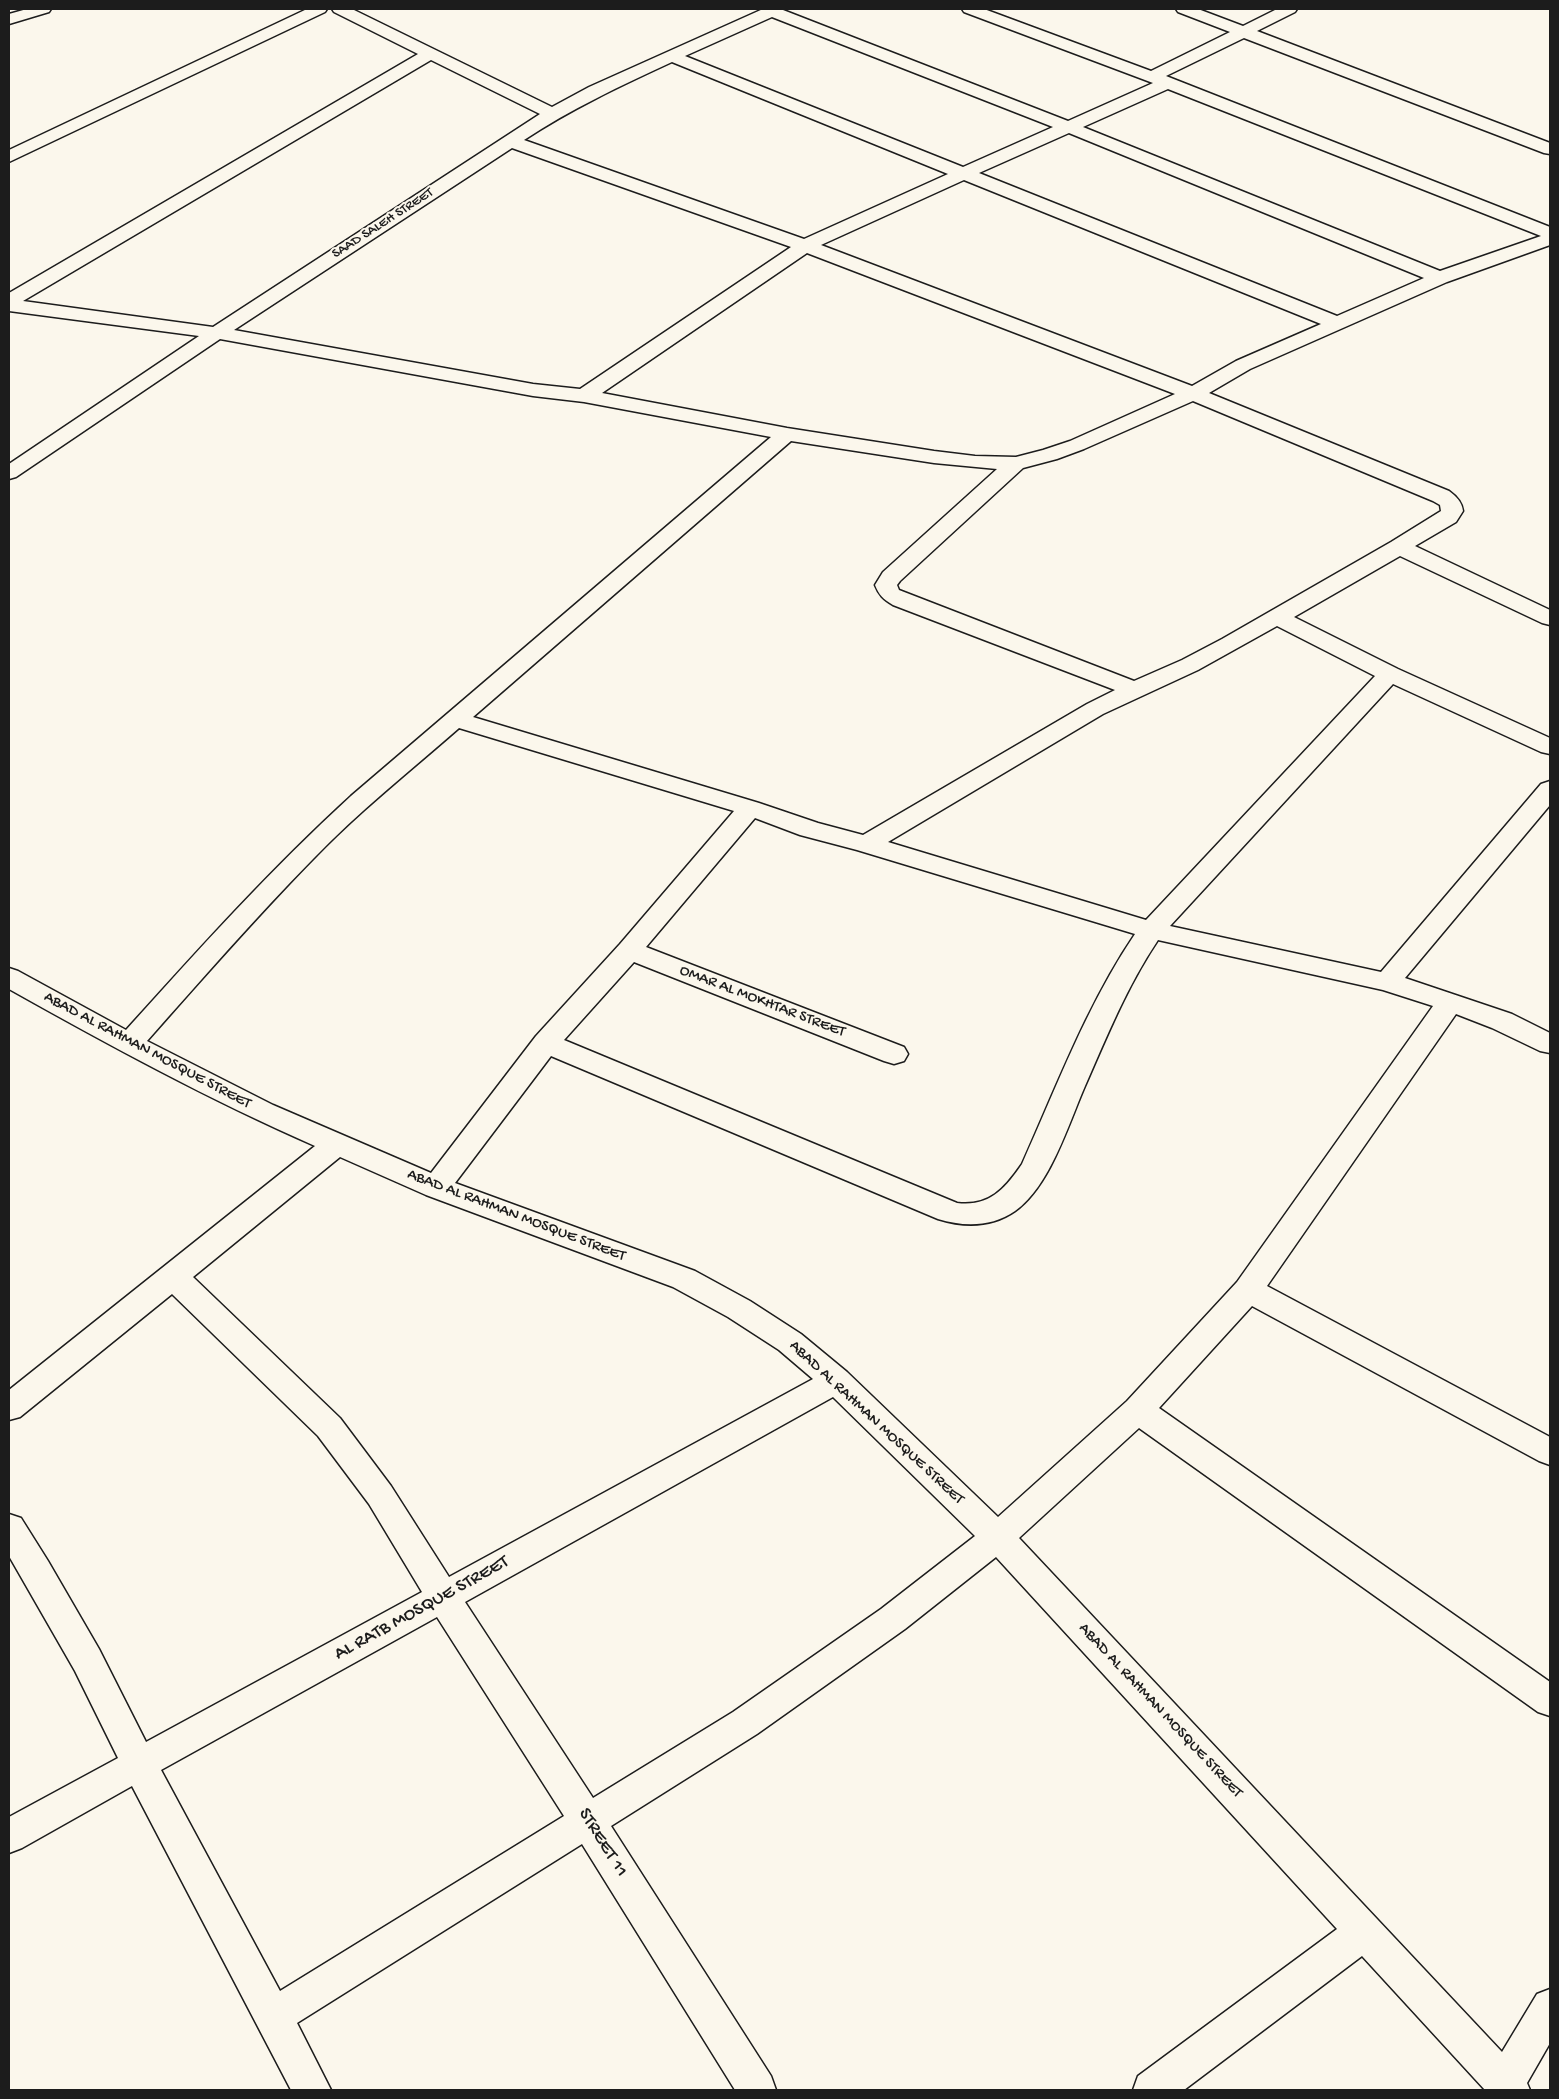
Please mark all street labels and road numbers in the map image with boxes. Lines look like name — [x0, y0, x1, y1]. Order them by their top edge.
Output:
street label: SAAD SALEH STREET — [329, 185, 437, 263]
street label: OMAR AL MOKHTAR STREET — [676, 962, 848, 1042]
street label: ABAD AL RAHMAN MOSQUE STREET — [40, 988, 254, 1114]
street label: ABAD AL RAHMAN MOSQUE STREET — [404, 1165, 628, 1267]
street label: ABAD AL RAHMAN MOSQUE STREET — [785, 1337, 967, 1509]
street label: AL RATB MOSQUE STREET — [331, 1552, 513, 1666]
street label: ABAD AL RAHMAN MOSQUE STREET — [1074, 1620, 1246, 1802]
street label: STREET 11 — [572, 1804, 632, 1882]

